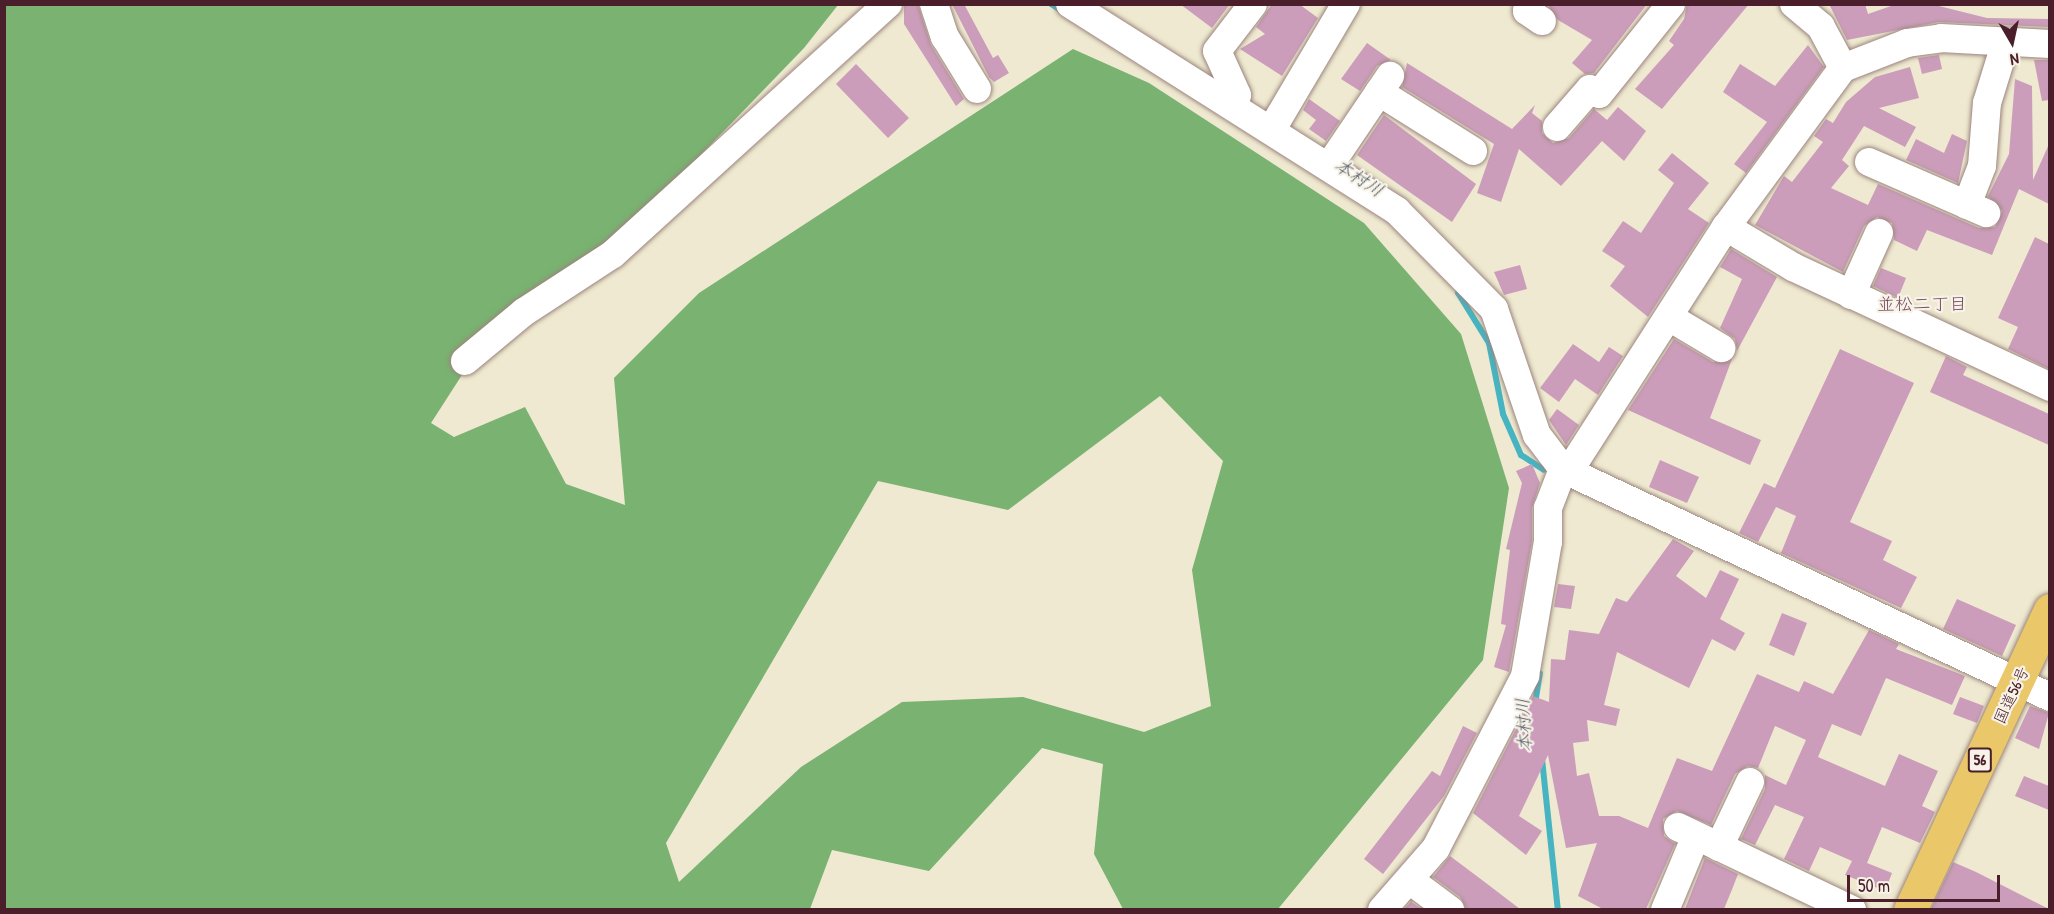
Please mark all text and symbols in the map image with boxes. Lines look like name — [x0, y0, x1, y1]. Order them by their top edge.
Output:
north arrow — [1982, 12, 2042, 72]
text: N — [2009, 48, 2021, 71]
water label: 本村川 — [1330, 154, 1388, 202]
district label: 並松二丁目 — [1877, 293, 1967, 315]
street label: 国道56号 — [1989, 663, 2033, 727]
water label: 本村川 — [1512, 697, 1536, 753]
road number: 56 — [1966, 748, 1994, 772]
scale bar — [1850, 863, 2003, 901]
text: 50 m — [1858, 873, 1890, 898]

